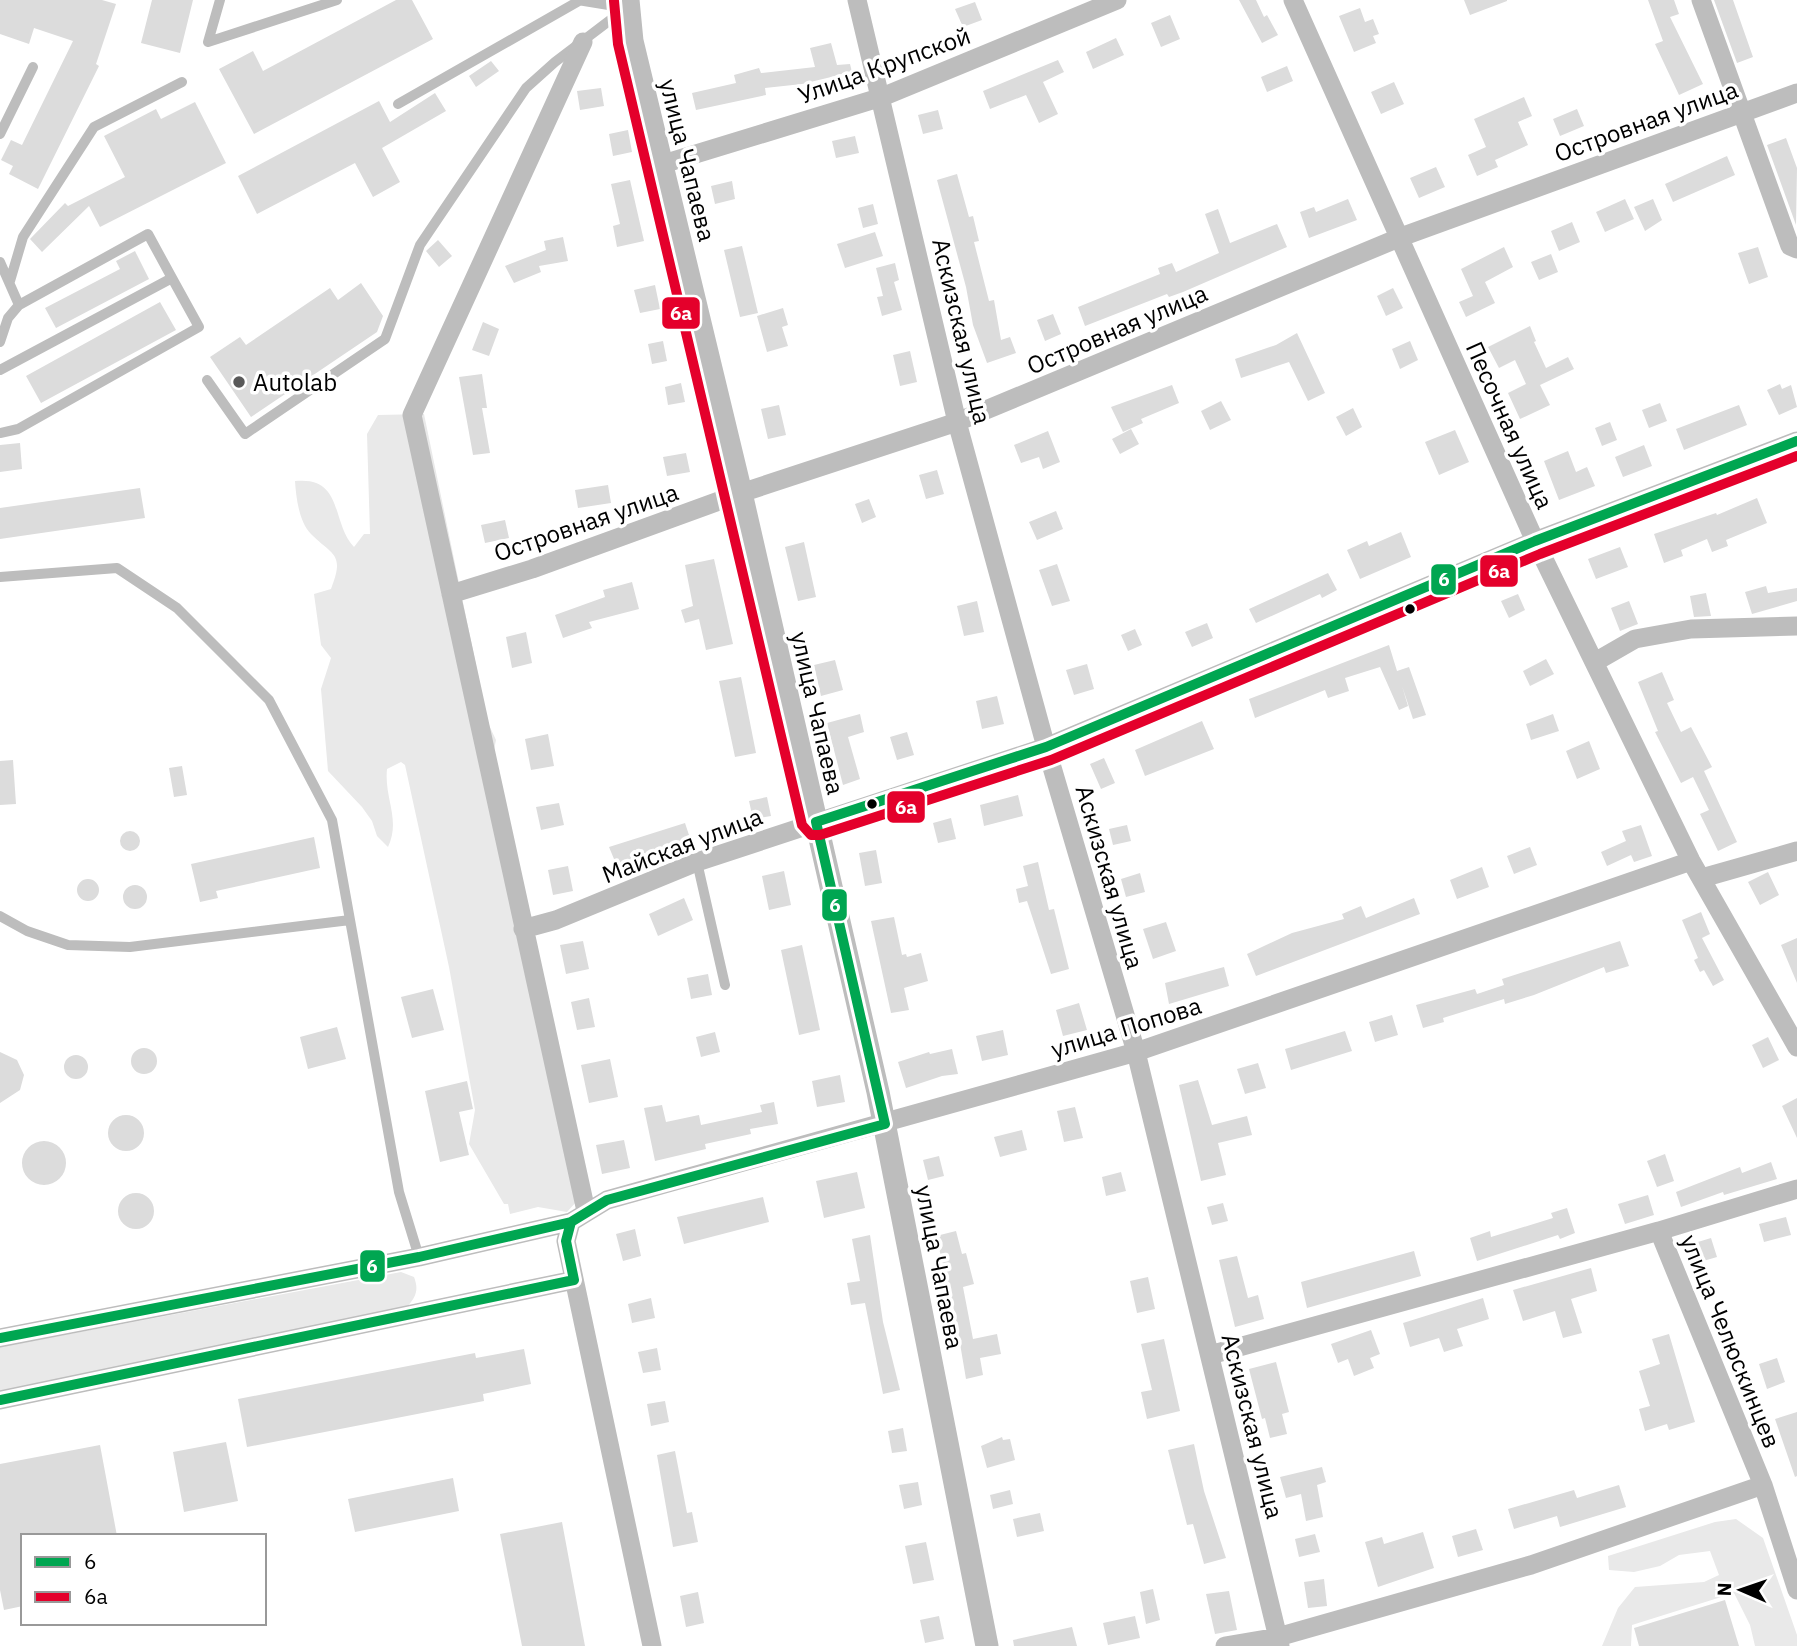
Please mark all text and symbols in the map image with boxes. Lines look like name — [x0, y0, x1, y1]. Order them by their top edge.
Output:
street label: Улица Крупской — [793, 19, 975, 111]
street label: Островная улица — [1550, 73, 1742, 169]
street label: улица Чапаева — [652, 75, 724, 245]
street label: Аскизская улица — [925, 235, 999, 427]
street label: Островная улица — [1022, 276, 1212, 381]
line badge: 6а — [661, 296, 701, 330]
text: 6а — [670, 301, 692, 325]
street label: Песочная улица — [1459, 336, 1561, 514]
place label: Autolab — [253, 366, 337, 398]
marker: Autolab — [231, 374, 247, 390]
street label: Островная улица — [489, 475, 683, 569]
line badge: 6а — [1479, 554, 1519, 588]
text: 6а — [1488, 559, 1510, 583]
line badge: 6 — [1430, 563, 1457, 596]
text: 6 — [1438, 567, 1450, 591]
unlabelled marker — [1403, 602, 1417, 616]
street label: улица Чапаева — [784, 628, 852, 798]
street label: Аскизская улица — [1068, 781, 1152, 973]
line badge: 6а — [886, 790, 926, 824]
text: 6а — [895, 795, 917, 819]
unlabelled marker — [865, 797, 879, 811]
street label: Майская улица — [597, 800, 767, 890]
line badge: 6 — [821, 888, 848, 922]
text: 6 — [829, 893, 841, 917]
street label: улица Попова — [1047, 989, 1205, 1065]
street label: улица Чапаева — [908, 1182, 972, 1352]
street label: улица Челюскинцев — [1674, 1230, 1788, 1452]
line badge: 6 — [359, 1249, 386, 1283]
text: 6 — [366, 1254, 378, 1278]
street label: Аскизская улица — [1215, 1330, 1292, 1522]
legend — [21, 1534, 266, 1625]
text: 6 — [84, 1547, 97, 1575]
north arrow — [1706, 1555, 1776, 1625]
text: 6а — [84, 1582, 108, 1610]
text: N — [1712, 1582, 1736, 1597]

